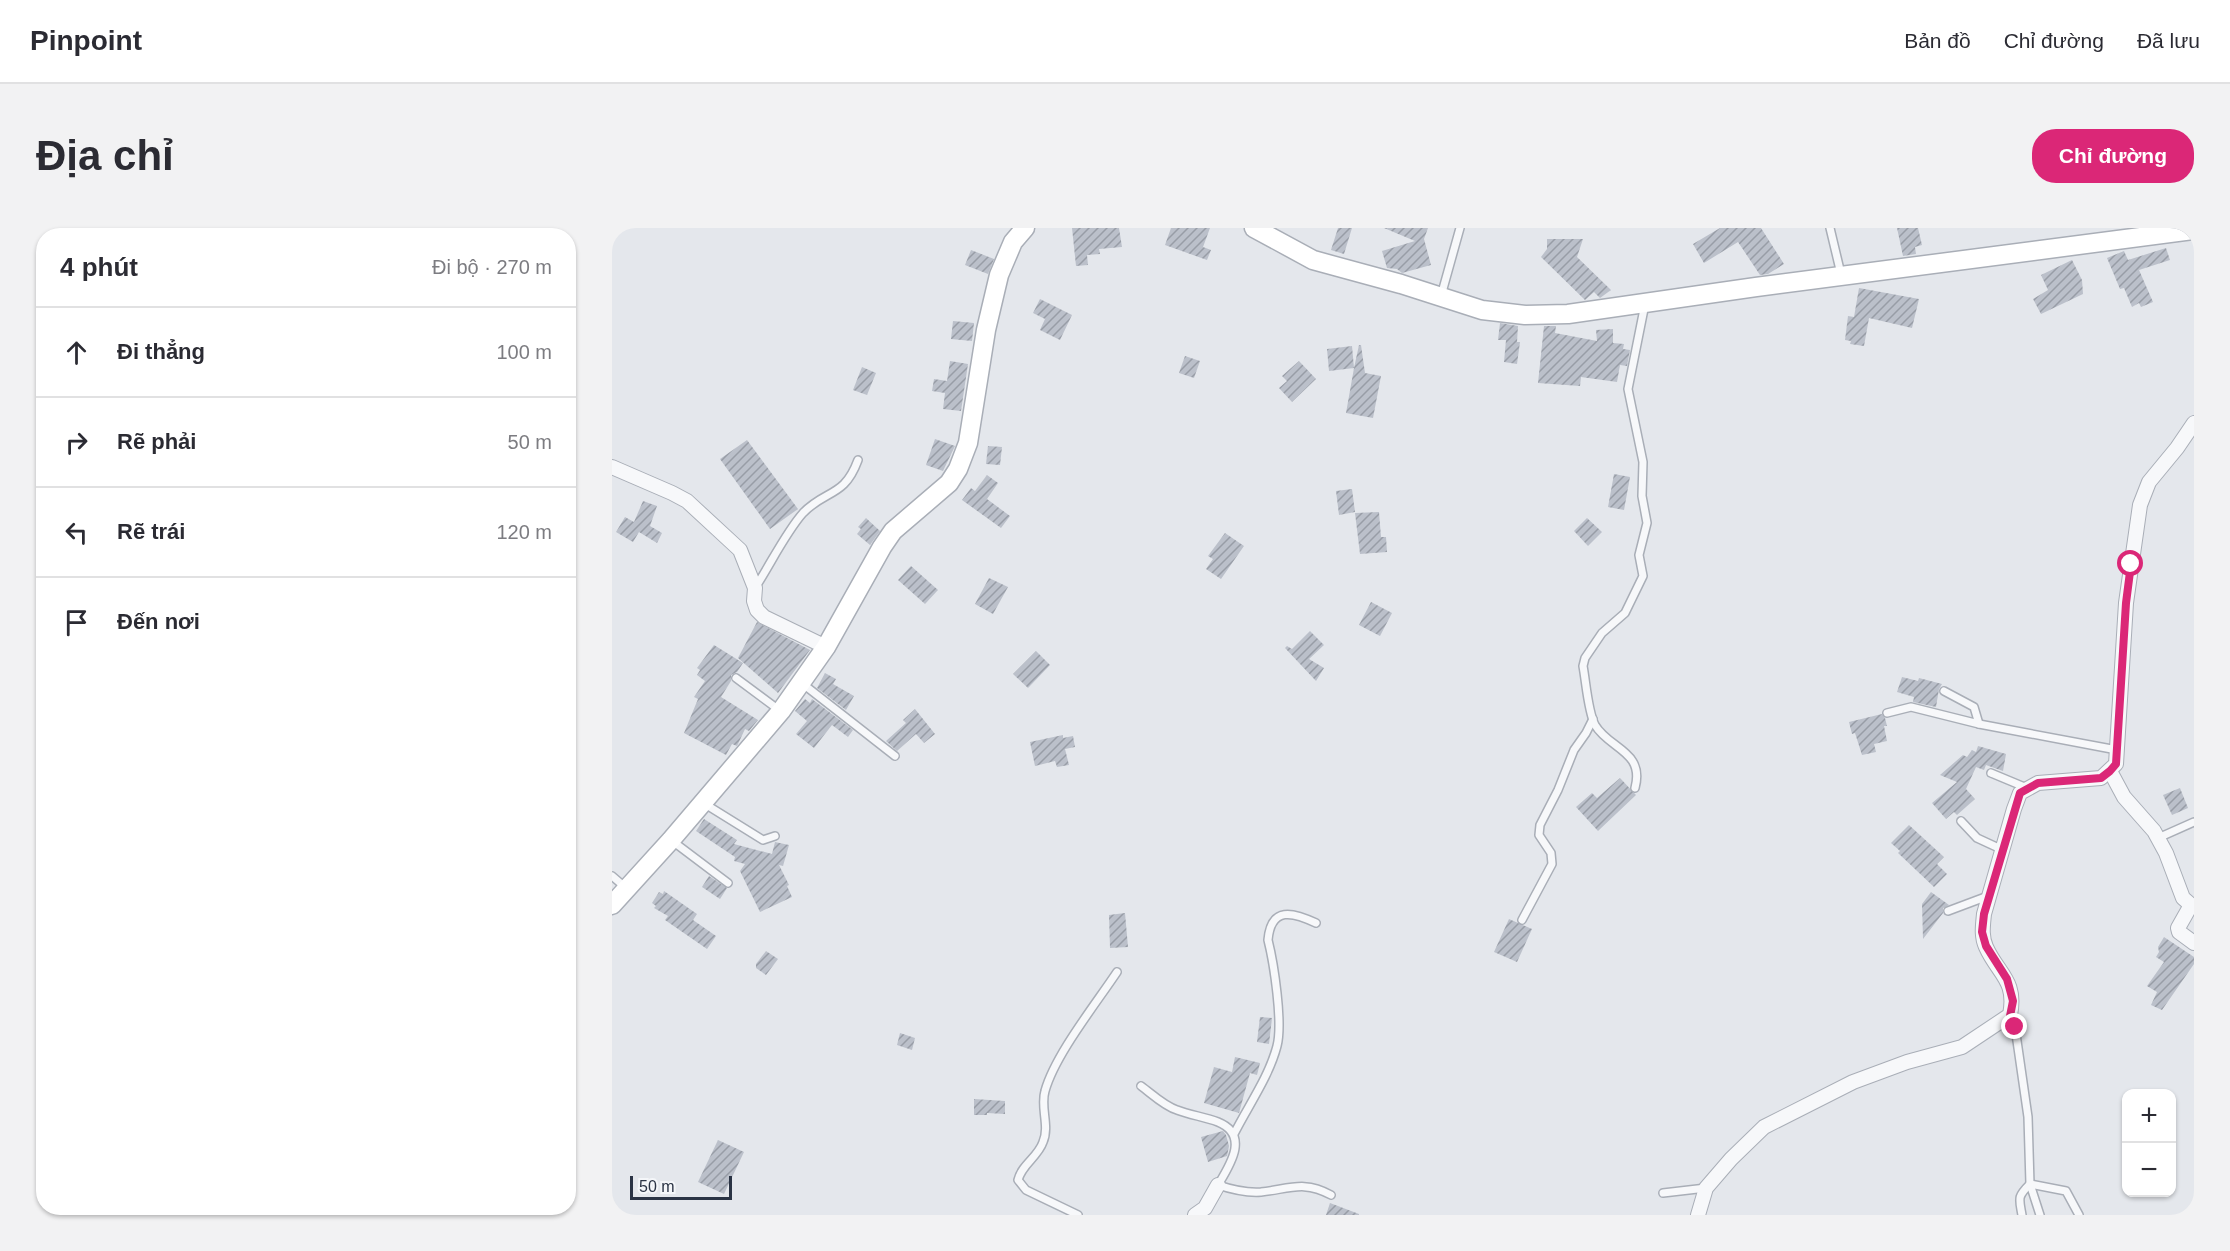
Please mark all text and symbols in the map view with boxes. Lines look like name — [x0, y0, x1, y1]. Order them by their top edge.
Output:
text: Pinpoint — [30, 25, 142, 56]
text: Bản đồ — [1904, 29, 1971, 52]
text: Chỉ đường — [2004, 29, 2104, 52]
text: Đã lưu — [2137, 29, 2200, 52]
button: Chỉ đường — [2032, 129, 2194, 183]
text: Địa chỉ — [36, 132, 174, 179]
text: 4 phút — [60, 252, 138, 282]
text: Đi bộ · 270 m — [432, 256, 552, 278]
icon: ahead — [60, 336, 93, 369]
text: Đi thẳng — [117, 339, 205, 364]
text: 100 m — [496, 341, 552, 363]
icon: right — [60, 426, 93, 459]
text: Rẽ phải — [117, 429, 196, 454]
text: 50 m — [508, 431, 552, 453]
icon: left — [60, 516, 93, 549]
text: Rẽ trái — [117, 519, 185, 544]
text: 120 m — [496, 521, 552, 543]
route start — [2117, 550, 2143, 576]
icon: arrive — [60, 606, 93, 639]
text: Đến nơi — [117, 609, 200, 634]
route end — [2001, 1013, 2027, 1039]
map controls — [2122, 1089, 2176, 1197]
button: + — [2122, 1089, 2176, 1143]
button: − — [2122, 1143, 2176, 1197]
scale bar — [630, 1173, 732, 1200]
text: 50 m — [639, 1178, 675, 1195]

